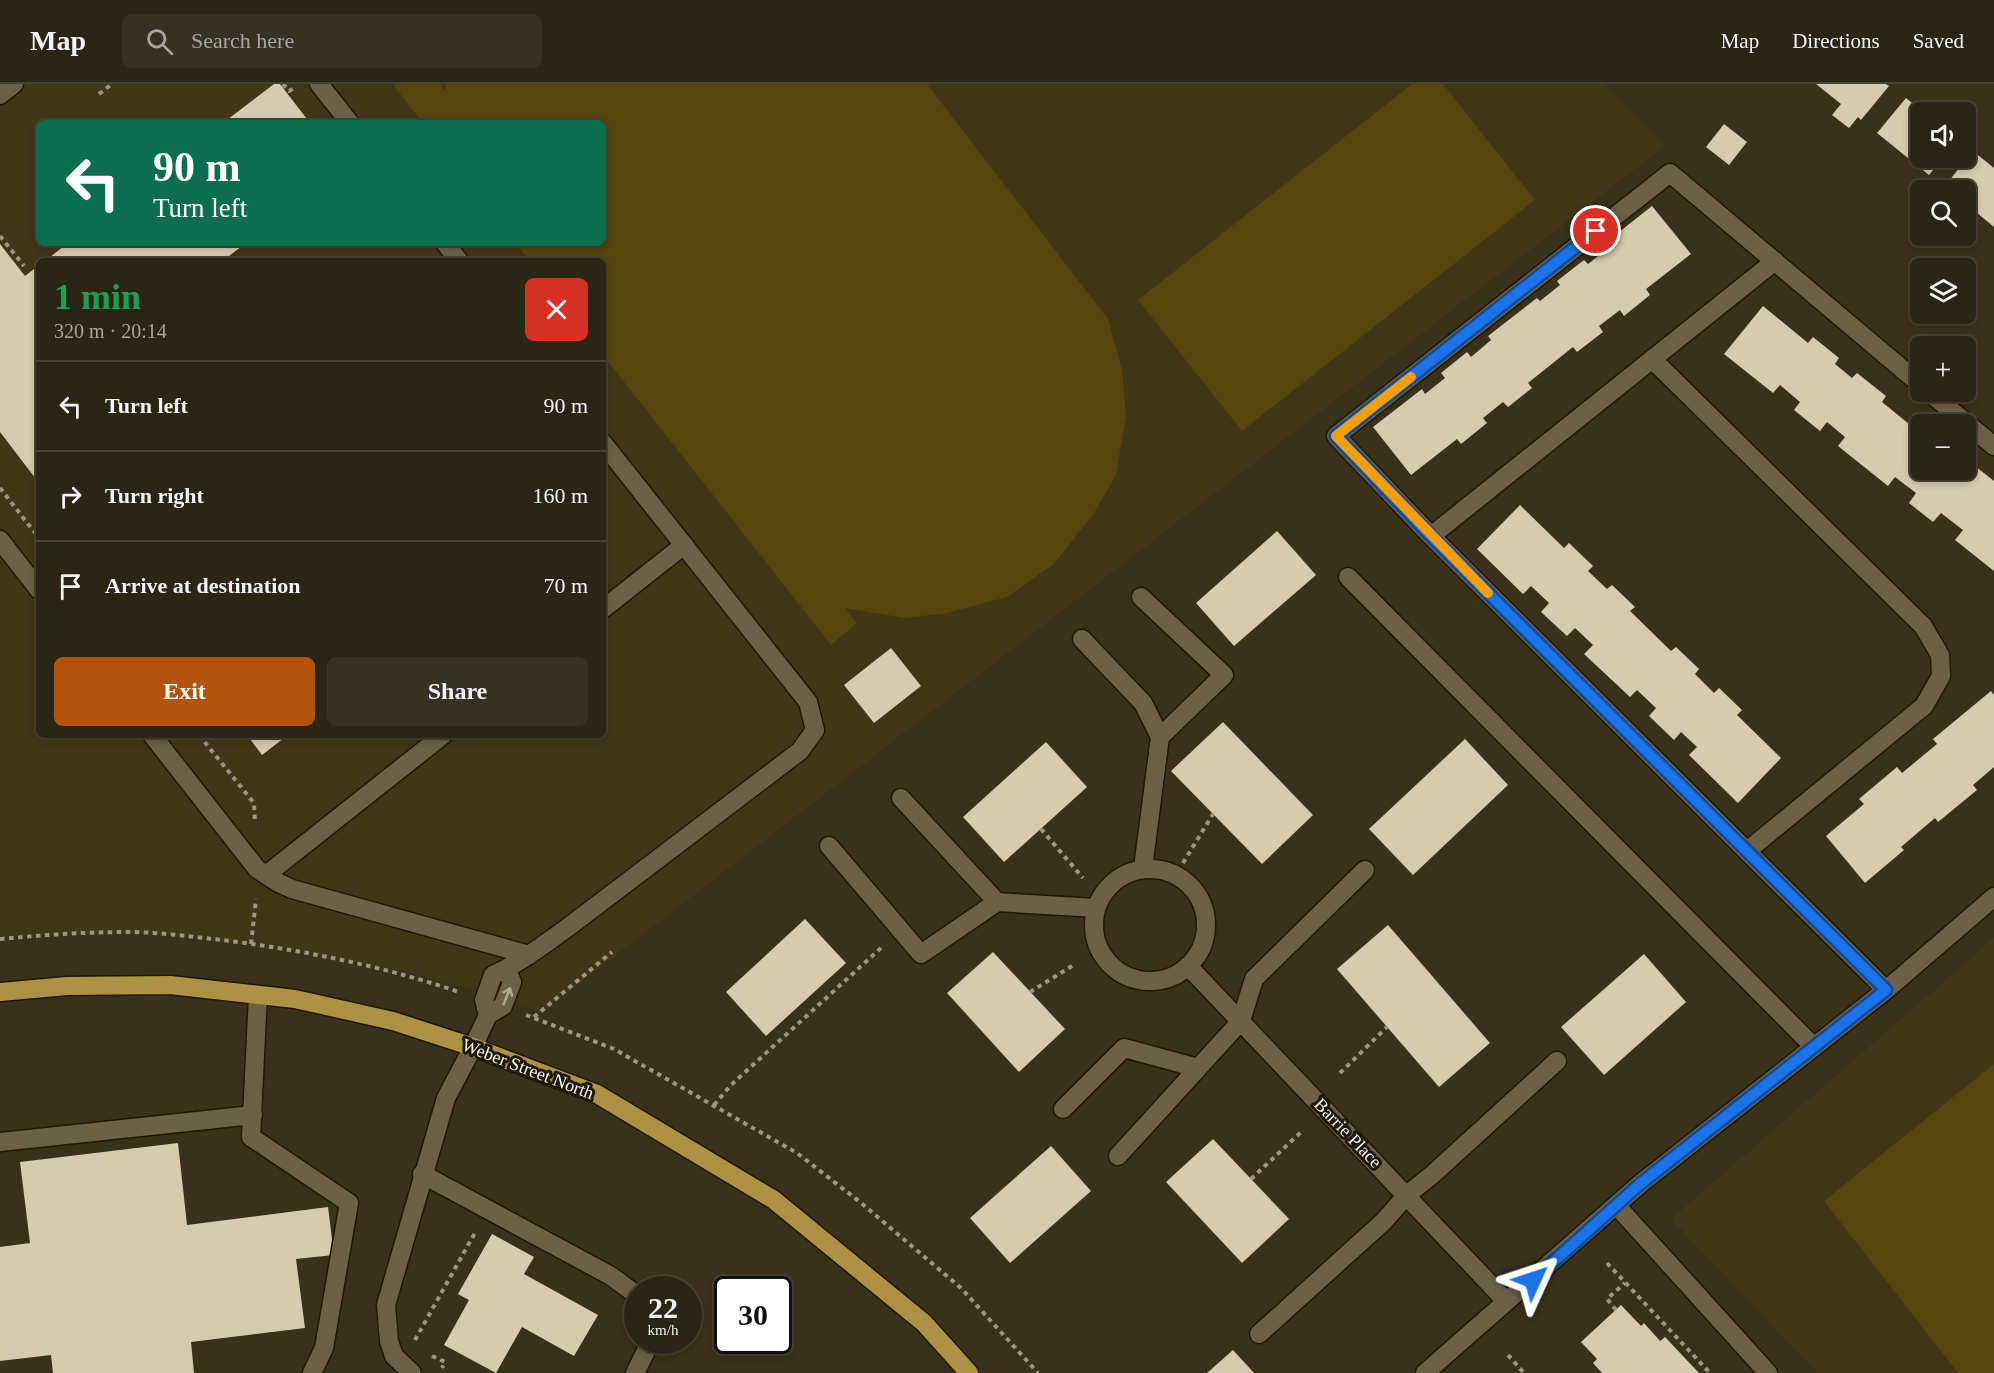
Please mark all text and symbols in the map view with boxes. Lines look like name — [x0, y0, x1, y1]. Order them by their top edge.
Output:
search box — [122, 14, 542, 68]
text: Map — [30, 25, 86, 56]
icon: search — [143, 25, 176, 58]
text: Search here — [191, 28, 294, 53]
text: Map — [1721, 29, 1759, 53]
text: Directions — [1792, 29, 1880, 53]
text: Saved — [1913, 29, 1964, 53]
map controls — [1910, 102, 1976, 480]
button: sound — [1910, 102, 1976, 168]
icon: left — [54, 144, 132, 222]
text: 90 m — [153, 144, 241, 190]
button: search — [1910, 180, 1976, 246]
text: Turn left — [153, 193, 247, 223]
pin — [1570, 205, 1621, 256]
icon: arrive — [1579, 214, 1612, 247]
button: layers — [1910, 258, 1976, 324]
text: 1 min — [54, 277, 141, 317]
button: close — [525, 278, 588, 341]
text: 320 m · 20:14 — [54, 320, 167, 342]
button: + — [1910, 336, 1976, 402]
icon: left — [54, 390, 87, 423]
text: Turn left — [105, 393, 188, 418]
text: 90 m — [543, 393, 588, 418]
button: − — [1910, 414, 1976, 480]
icon: right — [54, 480, 87, 513]
text: Turn right — [105, 483, 204, 508]
text: 160 m — [532, 483, 588, 508]
icon: arrive — [54, 570, 87, 603]
text: Arrive at destination — [105, 573, 301, 598]
text: 70 m — [543, 573, 588, 598]
button: Exit — [54, 657, 315, 726]
button: Share — [327, 657, 588, 726]
one-way arrow — [502, 987, 513, 1005]
street label: Weber Street North — [459, 1035, 597, 1103]
street label: Barrie Place — [1310, 1094, 1386, 1172]
position arrow — [1501, 1248, 1565, 1312]
speed limit sign: 30 — [714, 1276, 792, 1354]
text: 22 — [648, 1291, 678, 1324]
text: km/h — [648, 1322, 678, 1338]

